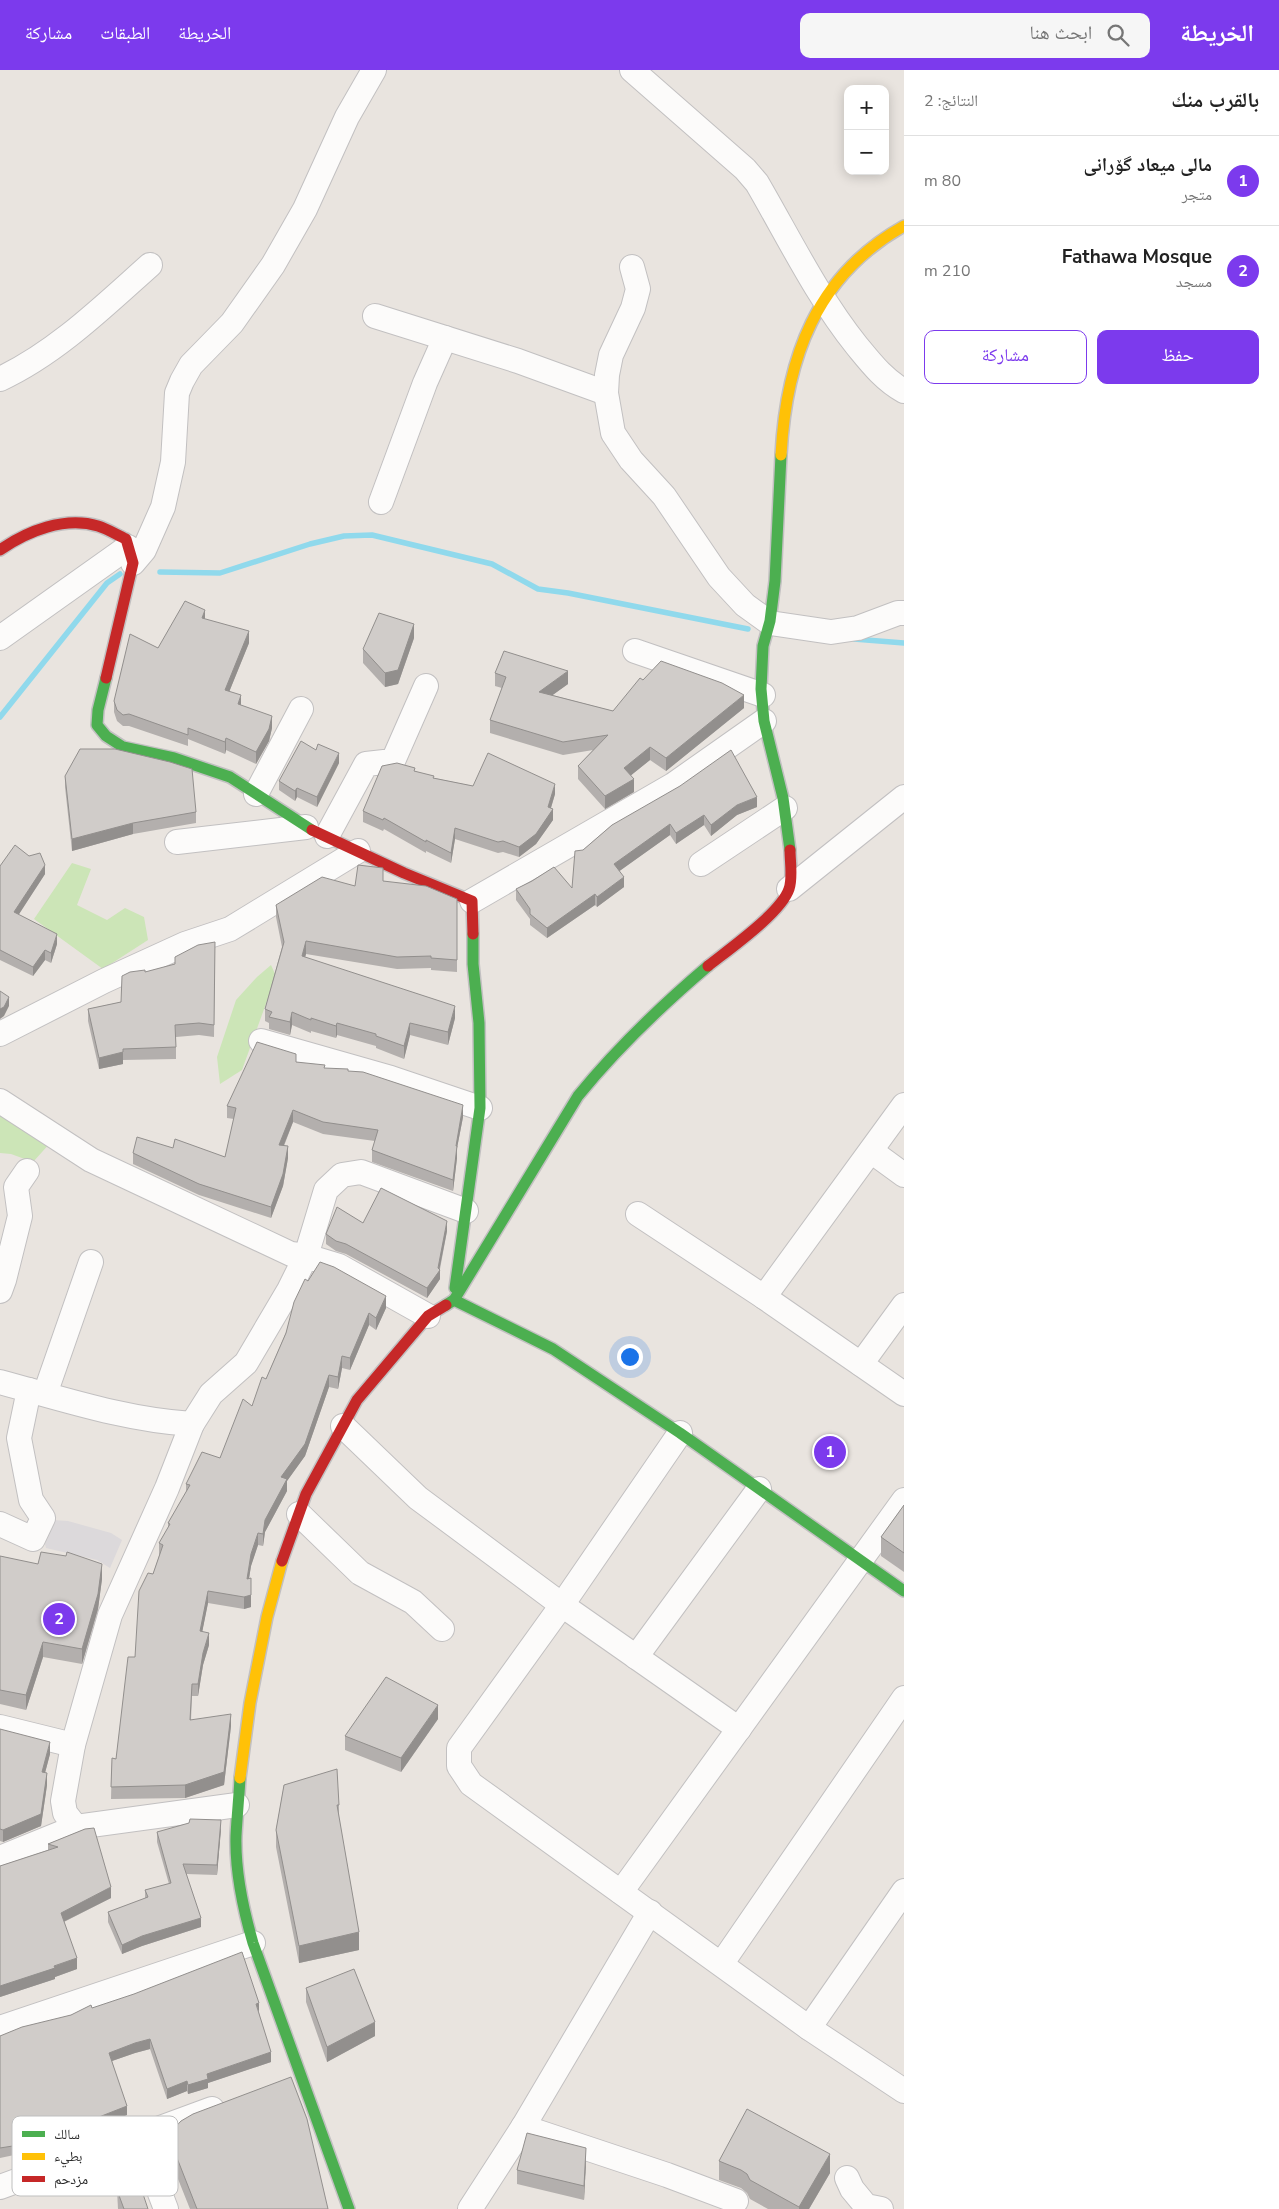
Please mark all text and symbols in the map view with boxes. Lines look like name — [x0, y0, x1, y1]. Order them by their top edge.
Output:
search box — [800, 13, 1150, 58]
text: الخريطة — [1180, 17, 1254, 49]
text: ابحث هنا — [1030, 20, 1092, 46]
text: مشاركة — [25, 21, 72, 45]
text: الطبقات — [100, 21, 150, 45]
text: الخريطة — [178, 21, 231, 45]
icon: search — [1104, 21, 1132, 49]
map controls — [844, 85, 889, 175]
button: + — [844, 85, 889, 130]
text: بالقرب منك — [1171, 86, 1259, 114]
text: النتائج: 2 — [924, 90, 978, 112]
button: − — [844, 130, 889, 175]
text: مالی میعاد گۆرانی — [1083, 152, 1212, 178]
text: 80 m — [924, 170, 961, 192]
text: 1 — [1238, 170, 1248, 192]
text: متجر — [1182, 184, 1212, 206]
text: Fathawa Mosque — [1062, 244, 1212, 270]
text: 210 m — [924, 260, 971, 282]
text: 2 — [1238, 260, 1248, 282]
text: مسجد — [1176, 271, 1212, 293]
button: مشاركة — [924, 330, 1087, 384]
button: حفظ — [1097, 330, 1259, 384]
your location — [617, 1344, 643, 1370]
pin: 1 — [814, 1433, 846, 1471]
pin: 2 — [43, 1600, 75, 1638]
legend — [12, 2116, 178, 2196]
text: سالك — [54, 2125, 80, 2144]
text: بطيء — [54, 2147, 83, 2168]
text: مزدحم — [54, 2170, 88, 2189]

